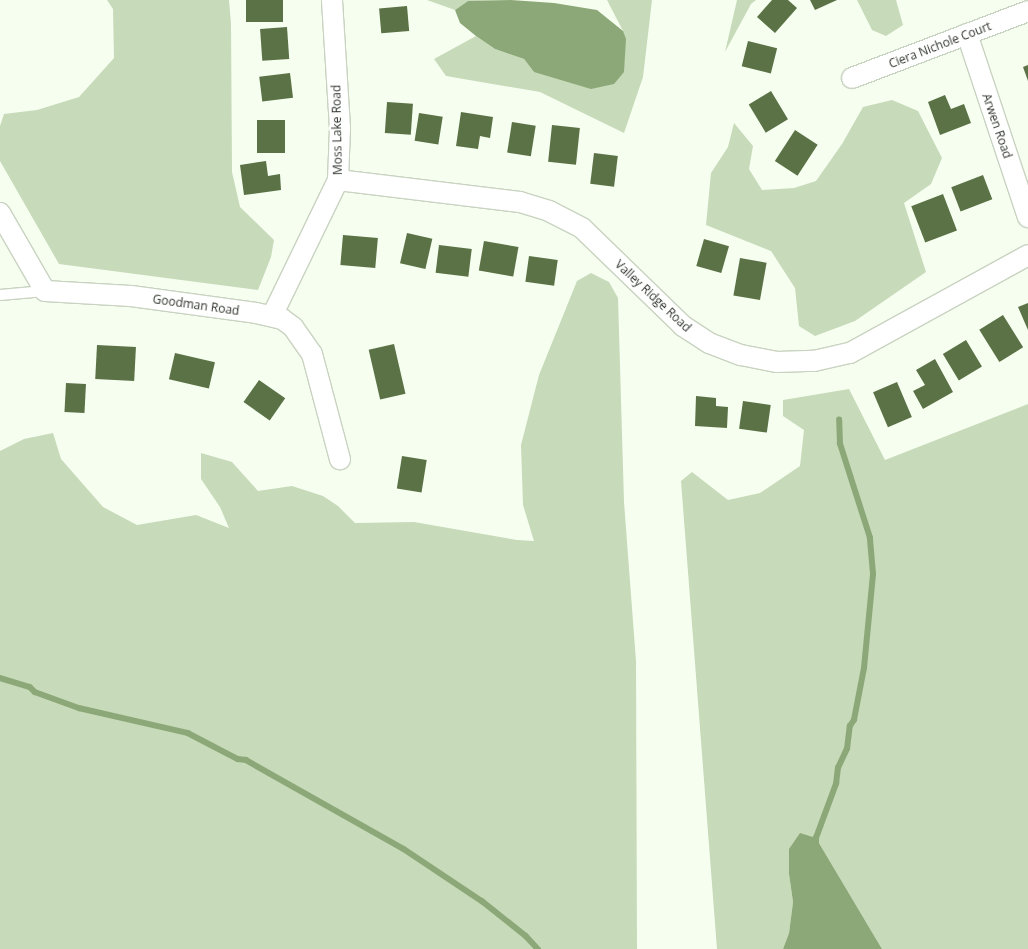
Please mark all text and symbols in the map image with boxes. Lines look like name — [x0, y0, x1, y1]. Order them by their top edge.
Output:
street label: Ciera Nichole Court — [887, 19, 993, 71]
street label: Moss Lake Road — [329, 85, 345, 175]
street label: Arwen Road — [979, 92, 1015, 160]
street label: Valley Ridge Road — [612, 257, 694, 335]
street label: Goodman Road — [152, 292, 240, 318]

